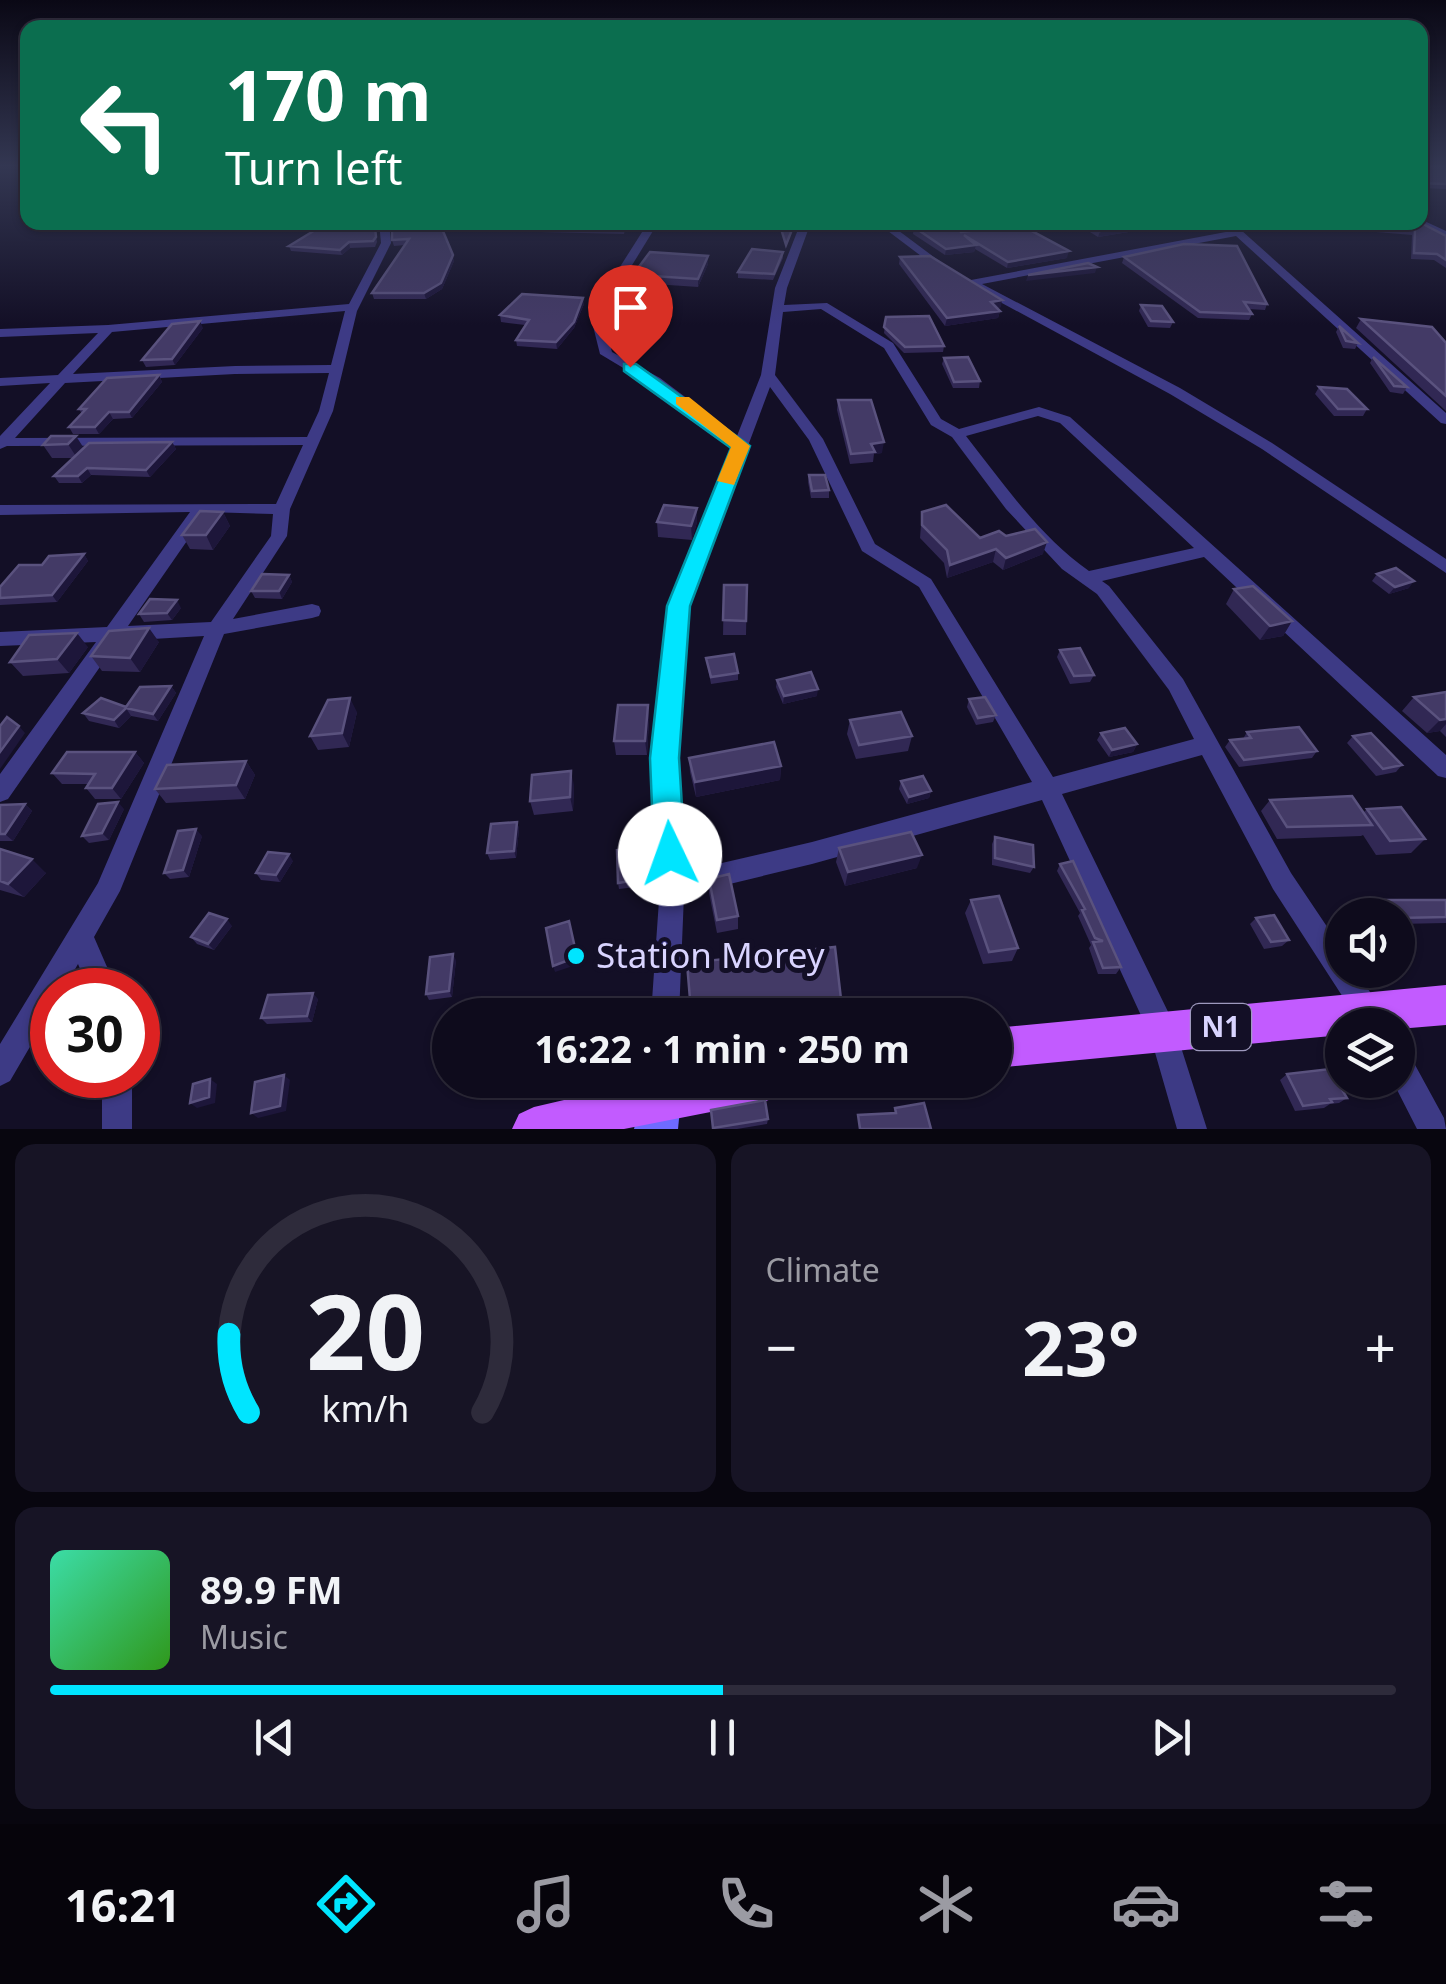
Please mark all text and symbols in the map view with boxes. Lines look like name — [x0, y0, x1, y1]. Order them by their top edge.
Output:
text: 170 m — [225, 46, 432, 142]
icon: left — [60, 60, 190, 190]
text: Turn left — [225, 137, 402, 198]
pin — [588, 265, 673, 368]
icon: arrive — [603, 280, 658, 335]
position arrow — [618, 802, 722, 906]
map controls — [1325, 898, 1415, 1098]
button: sound — [1325, 898, 1415, 988]
place label: Station Morey — [596, 931, 825, 978]
marker: Station Morey — [565, 945, 587, 967]
speed limit sign: 30 — [30, 968, 160, 1098]
road number: N1 — [1191, 1004, 1251, 1050]
button: layers — [1325, 1008, 1415, 1098]
text: 16:22 · 1 min · 250 m — [534, 1022, 910, 1074]
text: Climate — [766, 1248, 880, 1291]
text: 20 — [306, 1259, 425, 1400]
text: 23° — [1022, 1296, 1140, 1398]
text: − — [766, 1309, 797, 1384]
text: + — [1365, 1309, 1396, 1384]
text: km/h — [321, 1384, 409, 1432]
text: 89.9 FM — [200, 1563, 342, 1615]
text: Music — [200, 1615, 288, 1658]
icon: previous — [247, 1710, 302, 1765]
icon: pause — [695, 1710, 750, 1765]
icon: next — [1144, 1710, 1199, 1765]
icon: directions — [311, 1869, 381, 1939]
icon: music — [511, 1869, 581, 1939]
icon: phone — [711, 1869, 781, 1939]
icon: climate — [911, 1869, 981, 1939]
icon: car — [1111, 1869, 1181, 1939]
icon: filters — [1311, 1869, 1381, 1939]
text: 16:21 — [65, 1874, 181, 1935]

